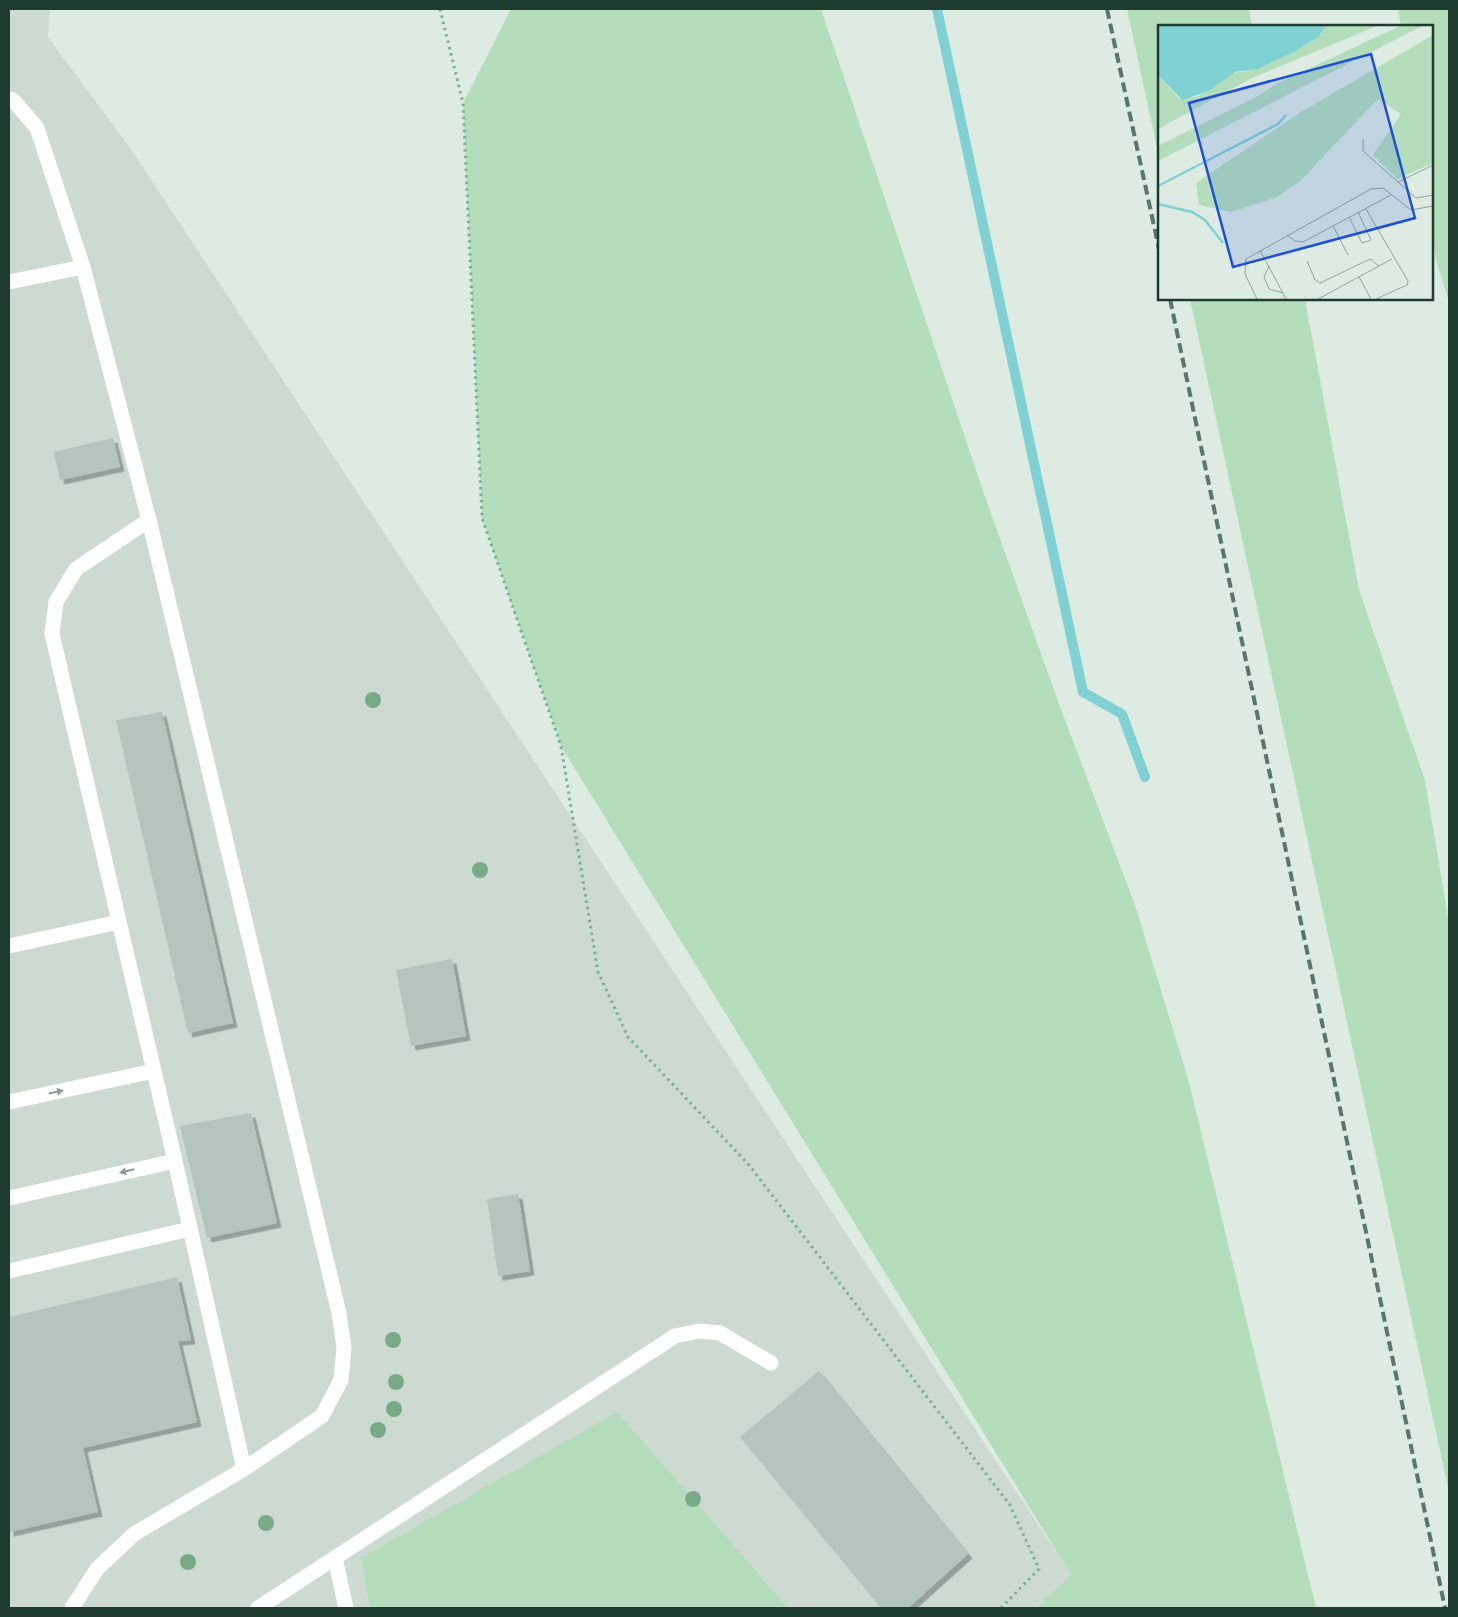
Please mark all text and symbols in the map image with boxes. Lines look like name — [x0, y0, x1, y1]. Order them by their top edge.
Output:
inset map — [1158, 25, 1433, 300]
one-way arrow — [49, 1088, 64, 1096]
one-way arrow — [119, 1168, 135, 1176]

